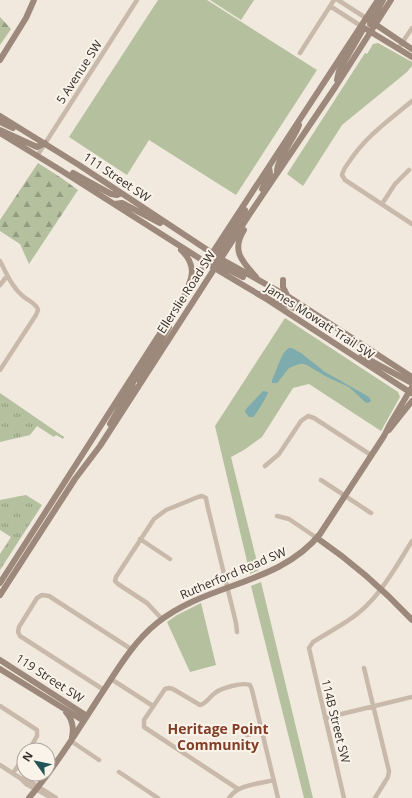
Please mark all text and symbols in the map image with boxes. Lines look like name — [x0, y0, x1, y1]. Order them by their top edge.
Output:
street label: 5 Avenue SW — [52, 37, 106, 107]
street label: 111 Street SW — [80, 148, 154, 206]
street label: Ellerslie Road SW — [153, 247, 219, 337]
street label: James Mowatt Trail SW — [261, 279, 378, 363]
street label: Rutherford Road SW — [177, 543, 289, 603]
street label: 119 Street SW — [13, 650, 87, 706]
street label: 114B Street SW — [317, 677, 355, 765]
district label: Heritage Point Community — [168, 719, 268, 754]
north arrow — [16, 742, 56, 782]
text: N — [18, 748, 36, 764]

